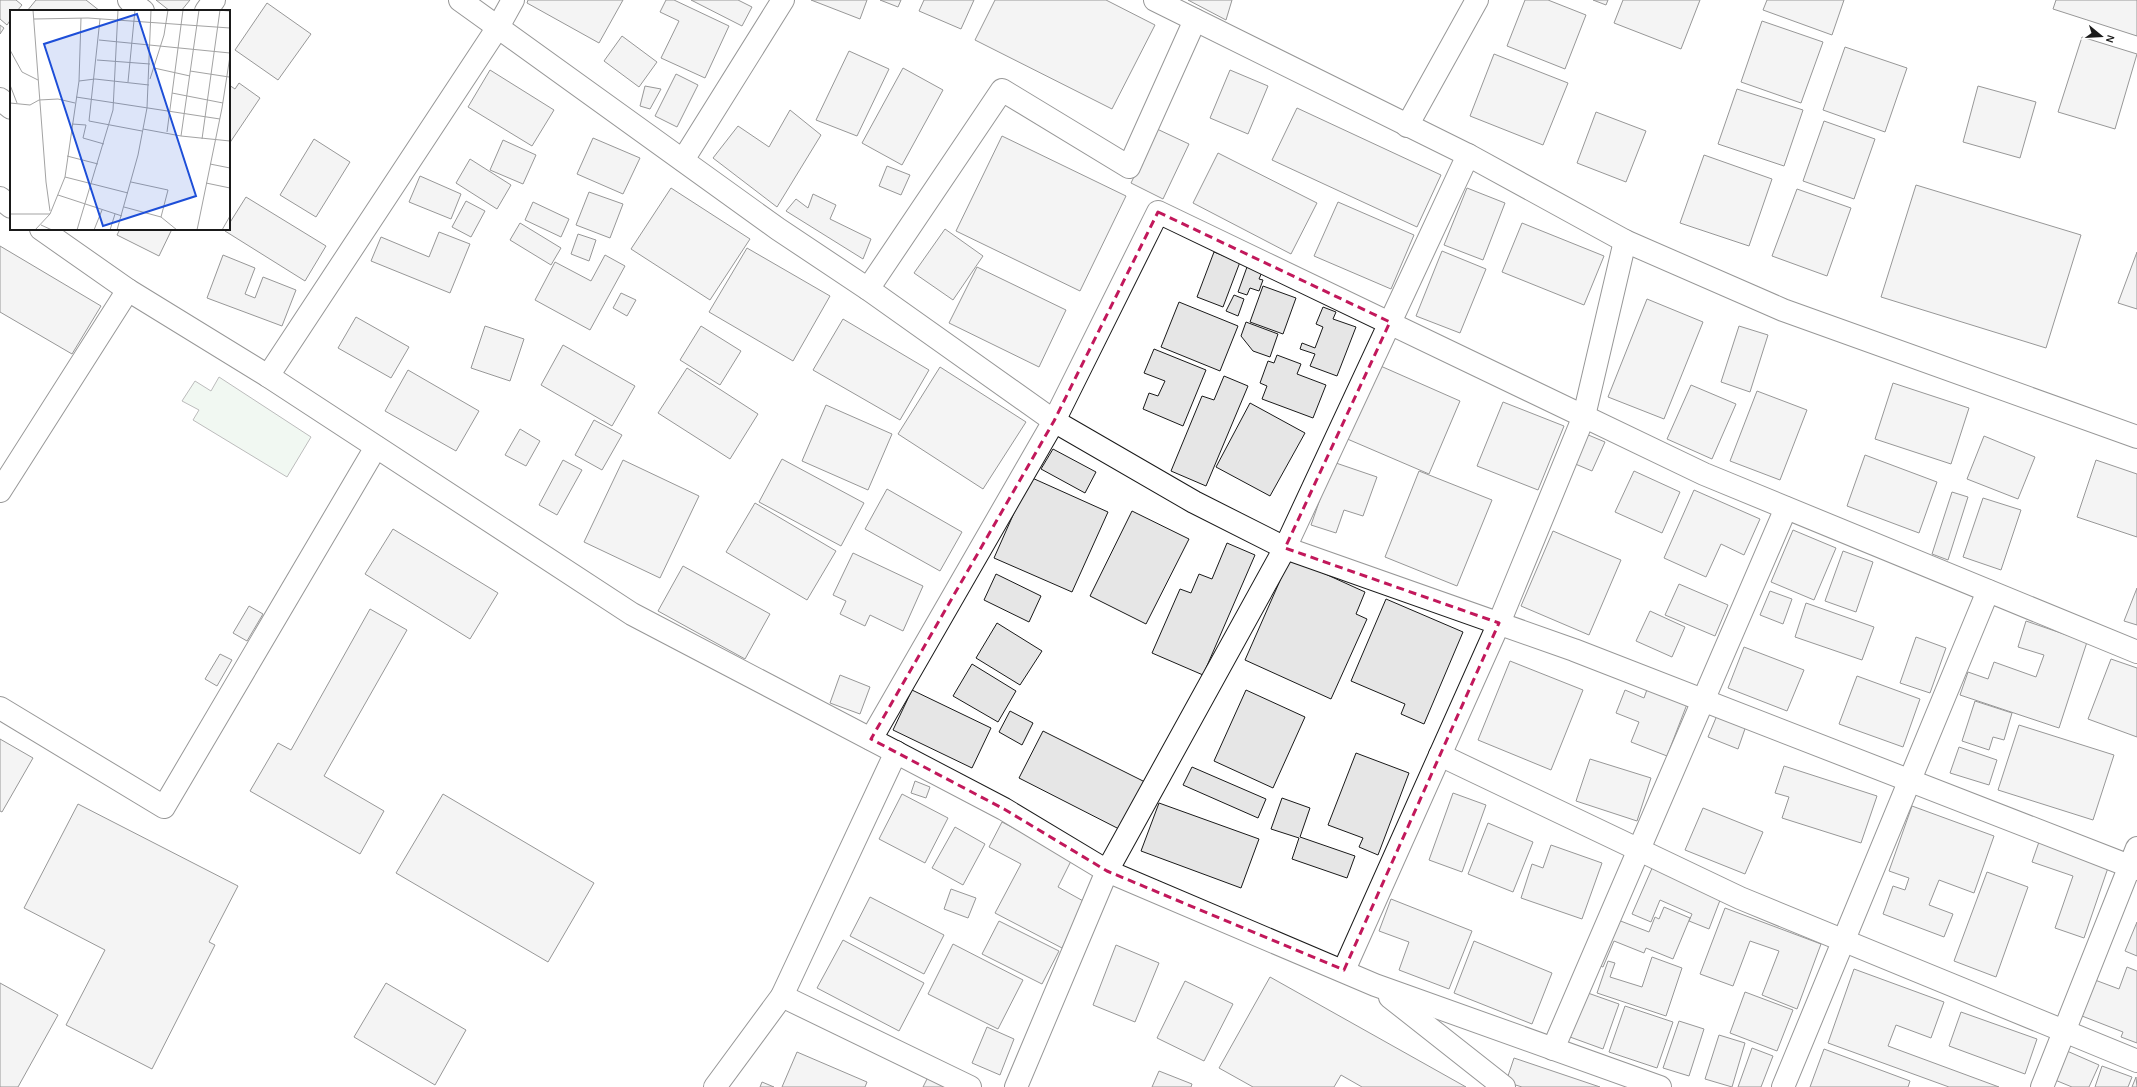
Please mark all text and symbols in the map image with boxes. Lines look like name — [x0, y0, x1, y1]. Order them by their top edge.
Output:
inset map — [10, 10, 230, 230]
north arrow — [2081, 16, 2121, 56]
text: N — [2103, 33, 2117, 45]

